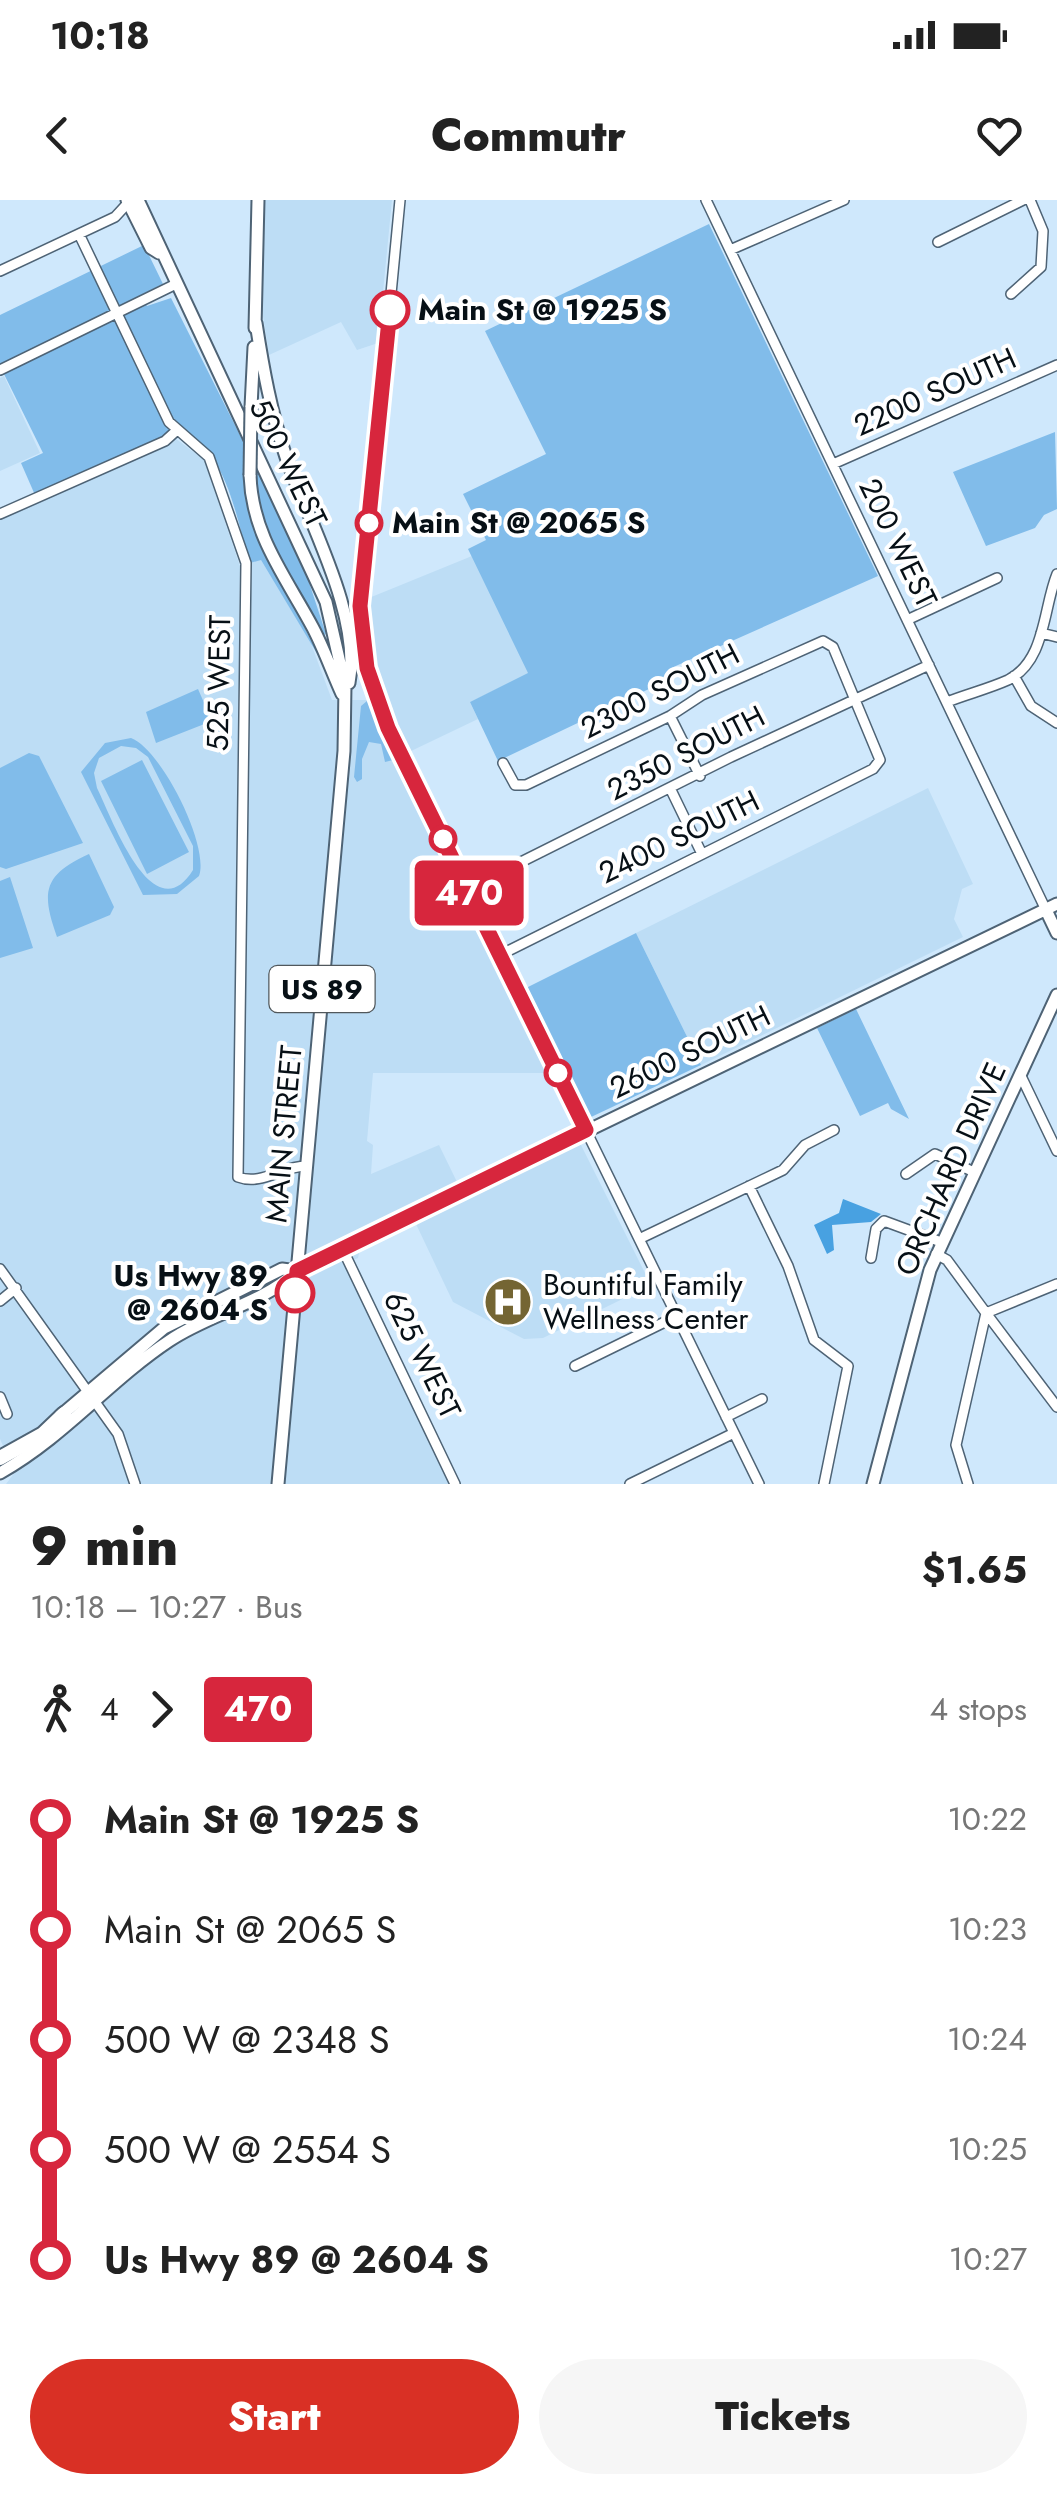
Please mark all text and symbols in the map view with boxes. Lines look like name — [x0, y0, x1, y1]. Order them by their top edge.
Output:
text: 10:18 — [50, 8, 150, 63]
text: Commutr — [431, 103, 626, 168]
icon: back — [30, 108, 85, 163]
icon: heart — [972, 108, 1027, 163]
place label: Main St @ 1925 S — [418, 288, 667, 331]
marker: Main St @ 1925 S — [371, 291, 409, 329]
street label: 2200 SOUTH — [847, 337, 1023, 446]
street label: 500 WEST — [239, 391, 338, 534]
street label: 200 WEST — [849, 471, 948, 615]
place label: Main St @ 2065 S — [392, 501, 646, 544]
marker: Main St @ 2065 S — [356, 510, 382, 536]
street label: 525 WEST — [196, 614, 241, 752]
street label: 2300 SOUTH — [573, 632, 747, 749]
street label: 2350 SOUTH — [600, 694, 772, 811]
street label: 2400 SOUTH — [591, 779, 766, 894]
unlabelled marker — [430, 826, 456, 852]
line badge: 470 — [412, 860, 526, 926]
text: 470 — [435, 868, 503, 918]
road number: US 89 — [270, 966, 374, 1012]
street label: 2600 SOUTH — [602, 994, 777, 1109]
street label: MAIN STREET — [254, 1043, 313, 1224]
street label: ORCHARD DRIVE — [884, 1055, 1017, 1282]
unlabelled marker — [545, 1060, 571, 1086]
place label: Us Hwy 89 @ 2604 S — [113, 1254, 268, 1331]
place label: Bountiful Family Wellness Center — [543, 1263, 749, 1340]
marker: Us Hwy 89 @ 2604 S — [276, 1274, 314, 1312]
hospital icon: Bountiful Family Wellness Center — [482, 1276, 534, 1328]
street label: 625 WEST — [373, 1284, 472, 1426]
text: 9 min — [30, 1506, 179, 1586]
text: $1.65 — [922, 1542, 1027, 1597]
text: 10:18 – 10:27 · Bus — [30, 1584, 303, 1630]
icon: walk — [30, 1682, 85, 1737]
icon: forward — [134, 1682, 189, 1737]
text: 470 — [224, 1684, 292, 1734]
text: 4 — [100, 1686, 119, 1732]
text: 4 stops — [930, 1686, 1027, 1732]
text: Main St @ 1925 S — [104, 1792, 419, 1847]
text: 10:22 — [947, 1796, 1027, 1842]
text: Main St @ 2065 S — [104, 1902, 396, 1957]
text: 10:23 — [948, 1906, 1027, 1952]
text: 500 W @ 2348 S — [104, 2012, 390, 2067]
text: 10:24 — [947, 2016, 1027, 2062]
text: 500 W @ 2554 S — [104, 2122, 391, 2177]
text: 10:25 — [948, 2126, 1027, 2172]
text: Us Hwy 89 @ 2604 S — [104, 2232, 489, 2287]
text: 10:27 — [949, 2236, 1027, 2282]
button: Start — [30, 2359, 519, 2474]
button: Tickets — [539, 2359, 1027, 2474]

